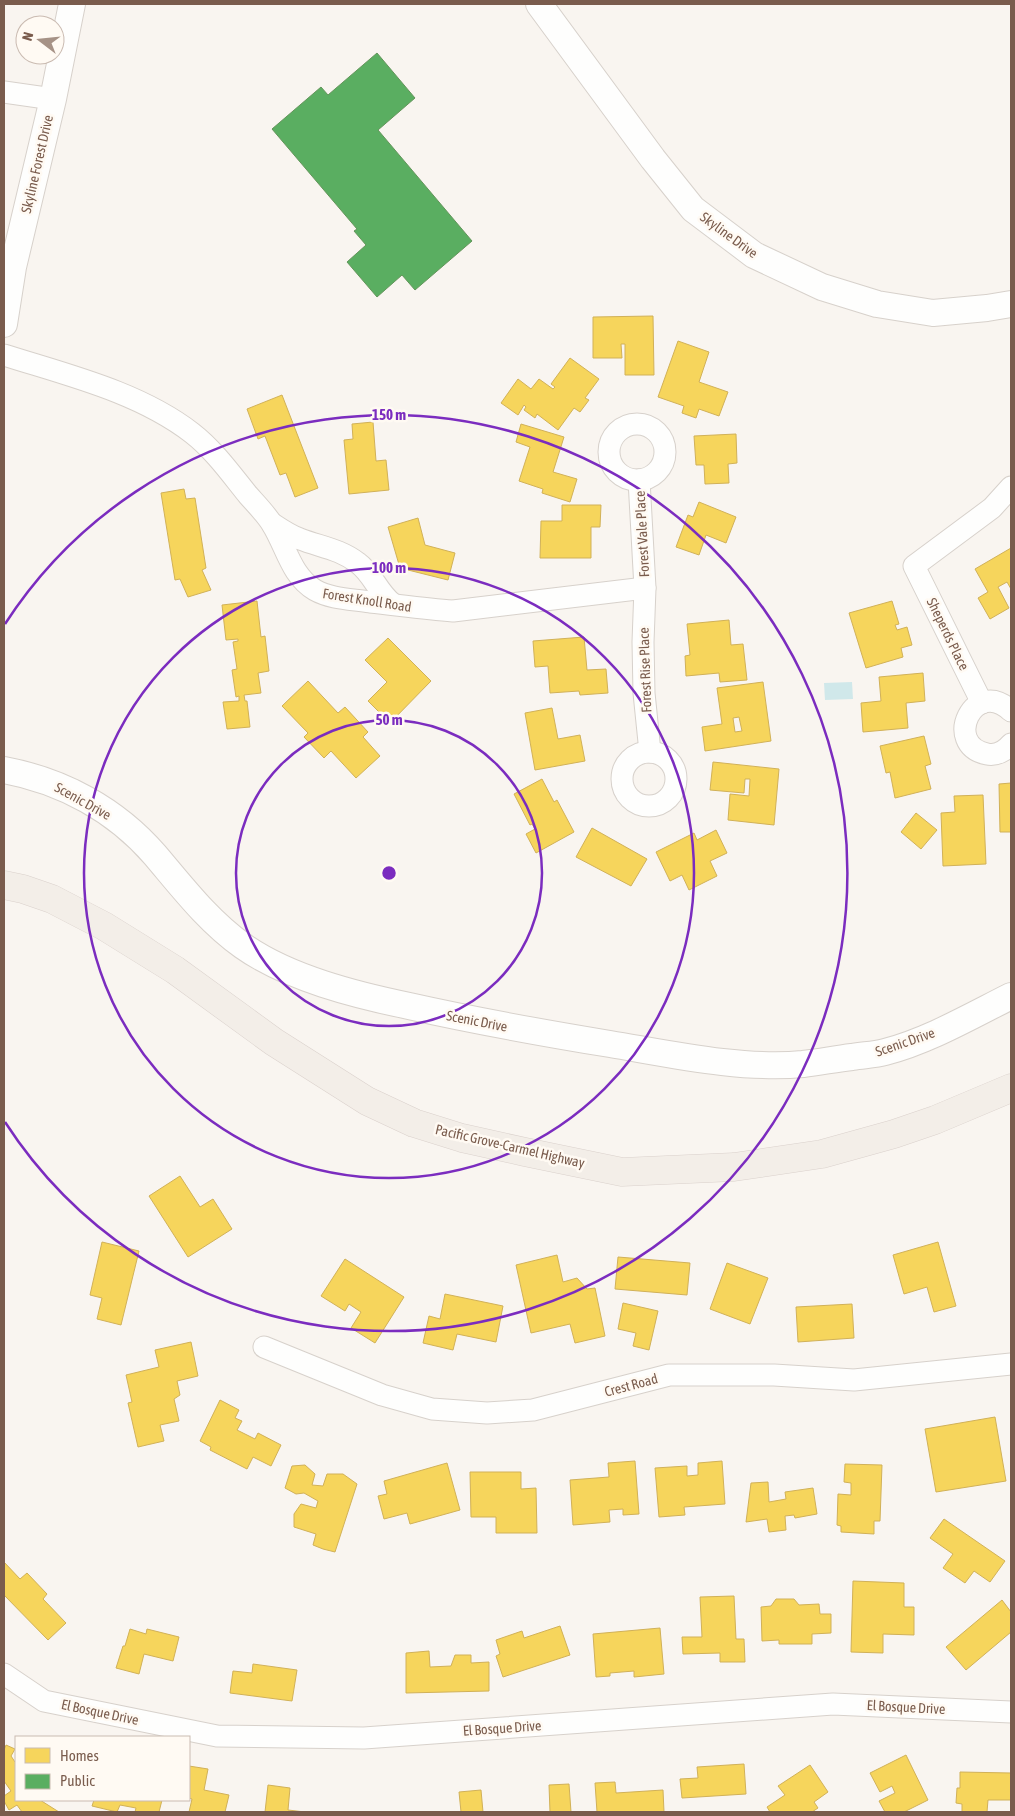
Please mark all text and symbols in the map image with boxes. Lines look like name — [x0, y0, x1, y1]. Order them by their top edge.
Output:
north arrow — [15, 15, 65, 65]
text: N — [19, 30, 36, 43]
street label: Skyline Forest Drive — [18, 113, 56, 215]
street label: Skyline Drive — [697, 209, 761, 261]
text: 150 m — [372, 406, 406, 423]
street label: Forest Vale Place — [632, 490, 652, 578]
text: 100 m — [372, 559, 406, 576]
street label: Forest Knoll Road — [321, 585, 413, 615]
street label: Sheperds Place — [924, 595, 972, 673]
street label: Forest Rise Place — [636, 627, 654, 713]
text: 50 m — [376, 711, 403, 728]
street label: Scenic Drive — [52, 779, 114, 823]
centre of rings — [380, 864, 398, 882]
street label: Scenic Drive — [445, 1007, 509, 1035]
street label: Scenic Drive — [873, 1024, 937, 1060]
street label: Pacific Grove-Carmel Highway — [434, 1121, 586, 1171]
street label: Crest Road — [603, 1370, 659, 1400]
street label: El Bosque Drive — [60, 1696, 140, 1728]
street label: El Bosque Drive — [866, 1697, 946, 1717]
street label: El Bosque Drive — [462, 1717, 542, 1739]
legend — [15, 1736, 190, 1801]
text: Homes — [60, 1747, 99, 1764]
text: Public — [60, 1772, 95, 1789]

